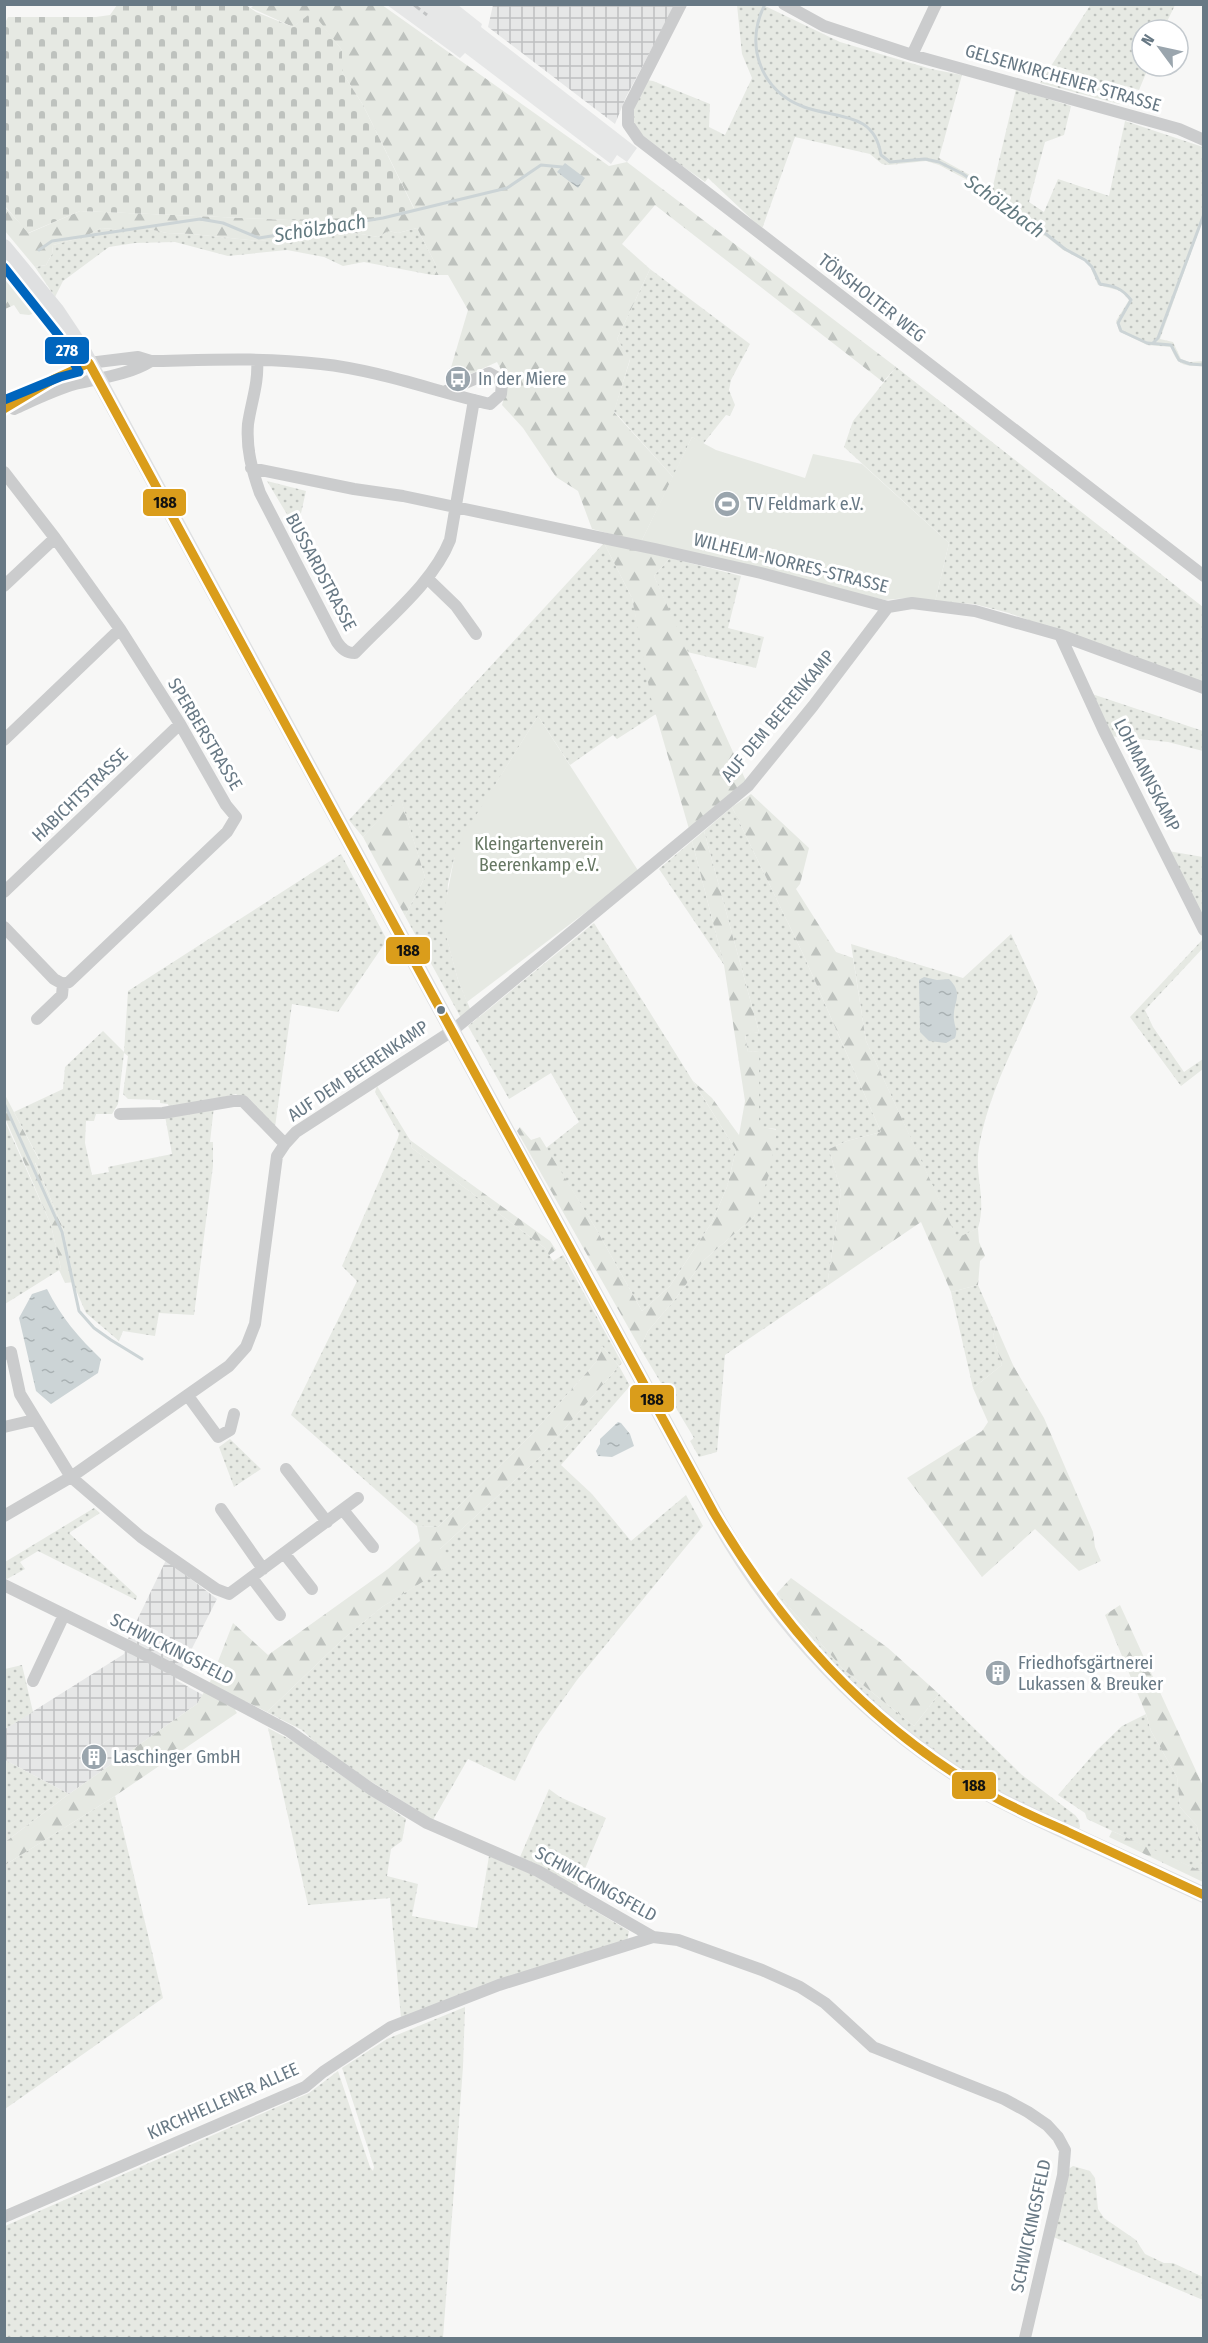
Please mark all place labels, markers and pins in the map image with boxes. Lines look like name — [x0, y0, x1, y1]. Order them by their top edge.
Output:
bus stop icon: In der Miere — [443, 364, 473, 394]
place label: In der Miere — [478, 368, 566, 390]
sports icon: TV Feldmark e.V. — [712, 489, 742, 519]
place label: TV Feldmark e.V. — [746, 493, 864, 515]
unlabelled marker — [435, 1004, 447, 1016]
place label: Friedhofsgärtnerei Lukassen & Breuker — [1018, 1652, 1164, 1695]
building icon: Friedhofsgärtnerei Lukassen & Breuker — [983, 1658, 1013, 1688]
building icon: Laschinger GmbH — [79, 1742, 109, 1772]
place label: Laschinger GmbH — [113, 1746, 241, 1768]

